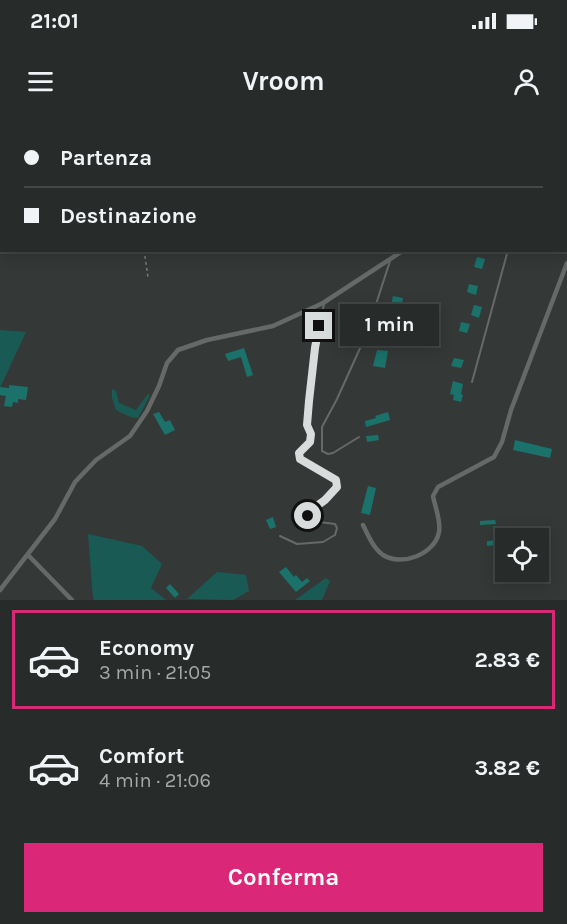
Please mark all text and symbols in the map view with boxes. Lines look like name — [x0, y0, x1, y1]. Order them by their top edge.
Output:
text: 21:01 — [30, 8, 79, 34]
icon: menu — [24, 65, 57, 98]
text: Vroom — [242, 65, 325, 97]
icon: person — [510, 65, 543, 98]
text: Partenza — [60, 145, 152, 171]
text: Destinazione — [60, 203, 197, 229]
callout: 1 min — [340, 305, 439, 347]
route end — [305, 312, 332, 339]
text: 1 min — [364, 313, 415, 336]
route start — [294, 502, 321, 529]
map controls — [495, 528, 549, 582]
button: locate — [495, 528, 549, 582]
icon: car — [27, 633, 81, 687]
text: Economy — [99, 635, 194, 661]
text: 2.83 € — [475, 647, 540, 673]
text: 3 min · 21:05 — [99, 661, 211, 684]
icon: car — [27, 741, 81, 795]
text: Comfort — [99, 743, 184, 769]
text: 3.82 € — [475, 755, 540, 781]
text: 4 min · 21:06 — [99, 769, 211, 792]
button: Conferma — [24, 843, 543, 912]

